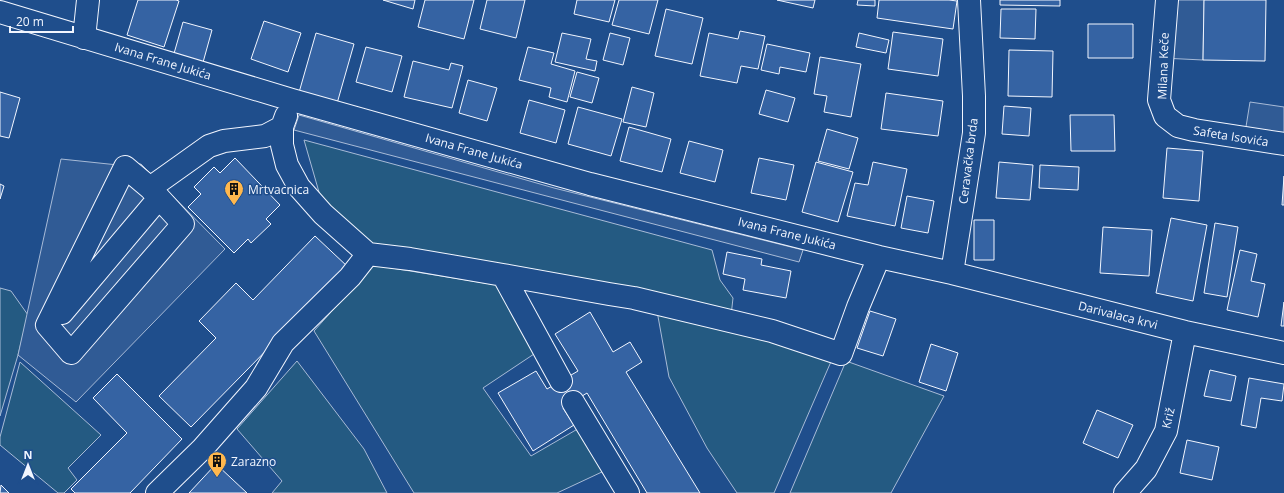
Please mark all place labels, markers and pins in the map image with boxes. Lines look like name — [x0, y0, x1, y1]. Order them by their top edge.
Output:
building icon: Mrtvacnica — [223, 178, 245, 206]
place label: Mrtvacnica — [248, 181, 309, 198]
building icon: Zarazno — [206, 450, 228, 478]
place label: Zarazno — [231, 453, 276, 470]

